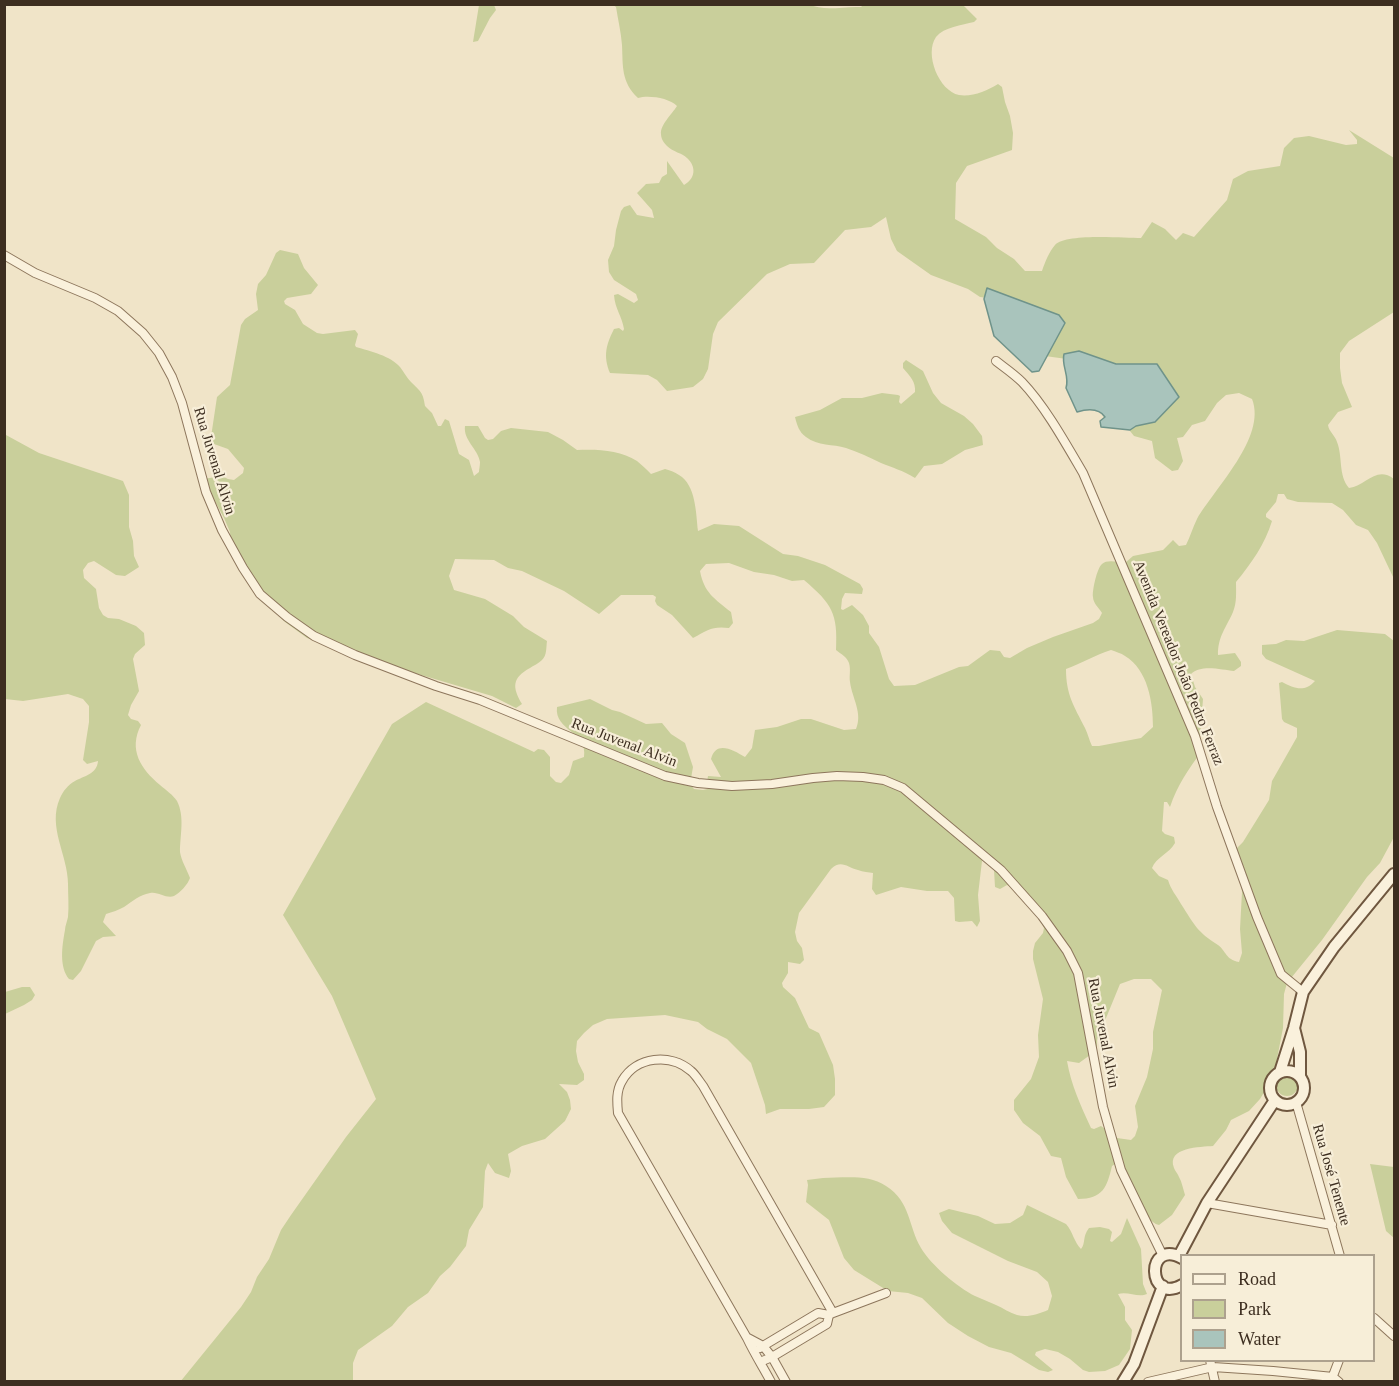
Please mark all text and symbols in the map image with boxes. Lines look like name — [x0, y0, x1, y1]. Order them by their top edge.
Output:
street label: Rua Juvenal Alvin — [189, 405, 239, 517]
street label: Avenida Vereador João Pedro Ferraz — [1129, 558, 1227, 768]
street label: Rua Juvenal Alvin — [569, 715, 679, 771]
street label: Rua Juvenal Alvin — [1084, 976, 1122, 1090]
street label: Rua José Tenente — [1308, 1122, 1354, 1228]
legend — [1180, 1254, 1375, 1362]
text: Road — [1238, 1269, 1276, 1289]
text: Park — [1238, 1299, 1271, 1319]
text: Water — [1238, 1329, 1281, 1349]

